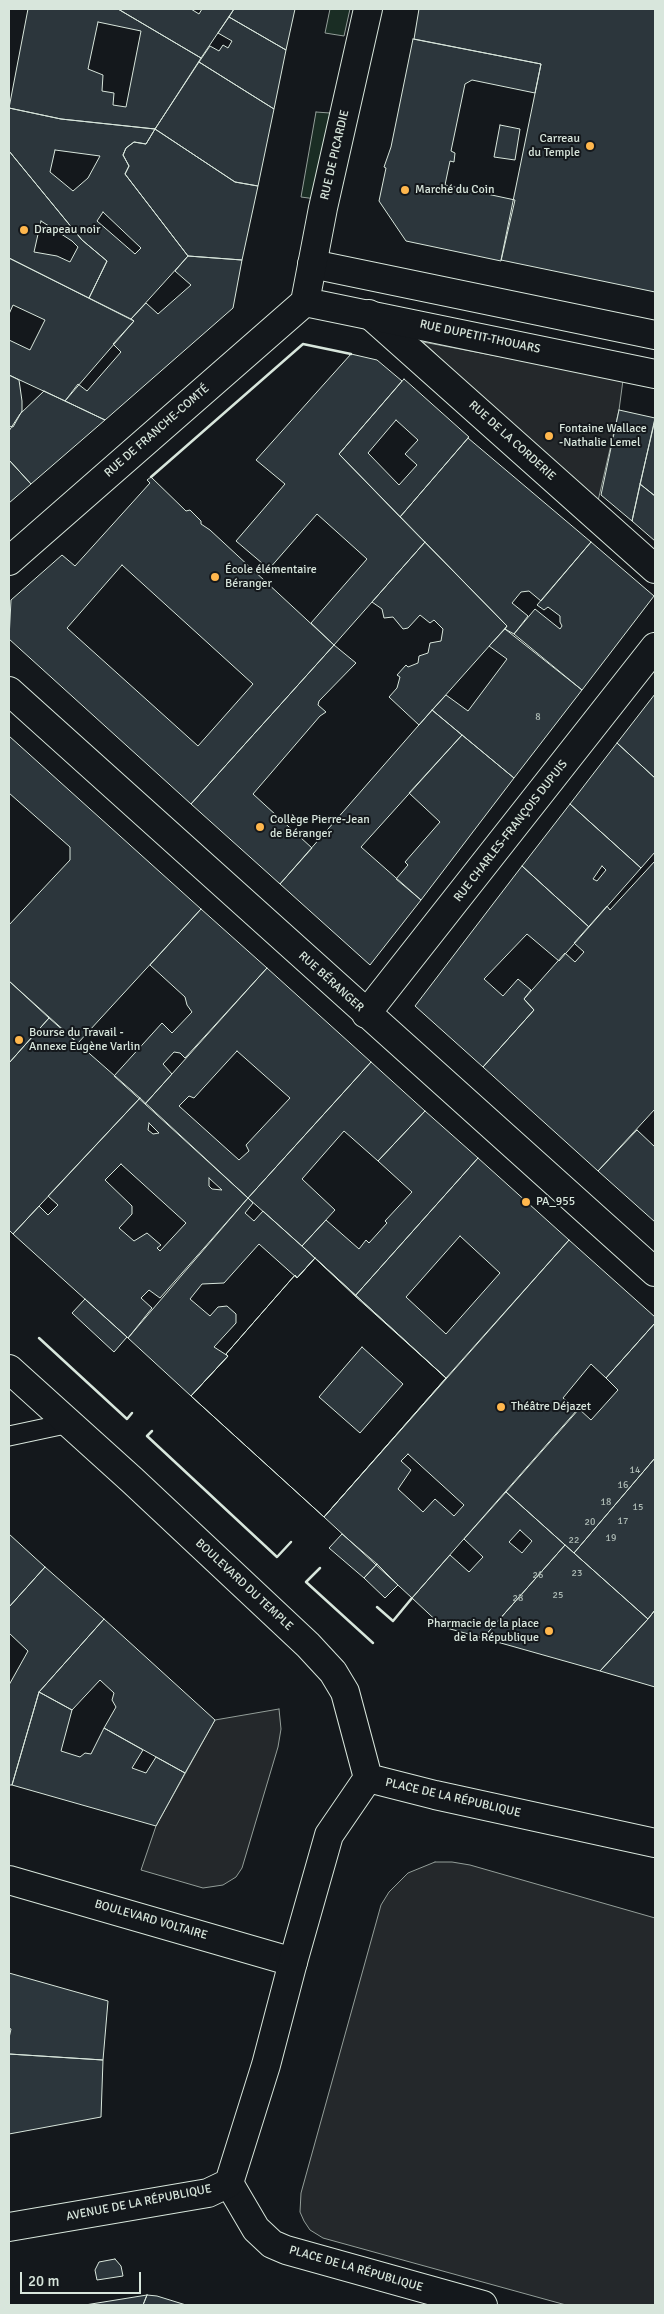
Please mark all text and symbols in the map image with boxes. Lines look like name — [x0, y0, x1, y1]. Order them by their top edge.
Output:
street label: RUE DE PICARDIE — [318, 109, 352, 201]
place label: Carreau du Temple — [528, 132, 580, 160]
marker: Carreau du Temple — [584, 140, 596, 152]
place label: Marché du Coin — [415, 183, 495, 197]
marker: Marché du Coin — [399, 184, 411, 196]
place label: Drapeau noir — [34, 223, 100, 237]
marker: Drapeau noir — [18, 224, 30, 236]
street label: RUE DUPETIT-THOUARS — [418, 317, 542, 357]
street label: RUE DE FRANCHE-COMTÉ — [102, 382, 212, 480]
street label: RUE DE LA CORDERIE — [466, 398, 558, 484]
place label: Fontaine Wallace -Nathalie Lemel — [559, 422, 647, 450]
marker: Fontaine Wallace -Nathalie Lemel — [543, 430, 555, 442]
place label: École élémentaire Béranger — [225, 563, 317, 591]
marker: École élémentaire Béranger — [209, 571, 221, 583]
house number: 8 — [535, 711, 541, 723]
street label: RUE CHARLES-FRANÇOIS DUPUIS — [451, 757, 571, 905]
place label: Collège Pierre-Jean de Béranger — [270, 813, 370, 841]
marker: Collège Pierre-Jean de Béranger — [254, 821, 266, 833]
street label: RUE BÉRANGER — [295, 949, 367, 1015]
place label: Bourse du Travail - Annexe Eugène Varlin — [29, 1026, 140, 1054]
marker: Bourse du Travail - Annexe Eugène Varlin — [13, 1034, 25, 1046]
place label: PA_955 — [536, 1195, 575, 1209]
marker: PA_955 — [520, 1196, 532, 1208]
place label: Théâtre Déjazet — [511, 1400, 591, 1414]
marker: Théâtre Déjazet — [495, 1401, 507, 1413]
house number: 14 — [630, 1464, 640, 1476]
house number: 16 — [618, 1479, 628, 1491]
house number: 18 — [601, 1496, 611, 1508]
house number: 15 — [633, 1501, 643, 1513]
house number: 17 — [618, 1515, 628, 1527]
house number: 20 — [585, 1516, 595, 1528]
house number: 19 — [606, 1532, 616, 1544]
house number: 22 — [569, 1534, 579, 1546]
street label: BOULEVARD DU TEMPLE — [192, 1536, 296, 1634]
house number: 23 — [572, 1567, 582, 1579]
house number: 26 — [533, 1569, 543, 1581]
house number: 25 — [553, 1589, 563, 1601]
house number: 28 — [513, 1592, 523, 1604]
place label: Pharmacie de la place de la République — [427, 1617, 539, 1645]
marker: Pharmacie de la place de la République — [543, 1625, 555, 1637]
street label: PLACE DE LA RÉPUBLIQUE — [384, 1775, 522, 1821]
street label: BOULEVARD VOLTAIRE — [93, 1897, 209, 1943]
street label: AVENUE DE LA RÉPUBLIQUE — [65, 2182, 213, 2224]
street label: PLACE DE LA RÉPUBLIQUE — [287, 2243, 425, 2295]
scale bar — [22, 2262, 144, 2294]
text: 20 m — [28, 2272, 59, 2290]

